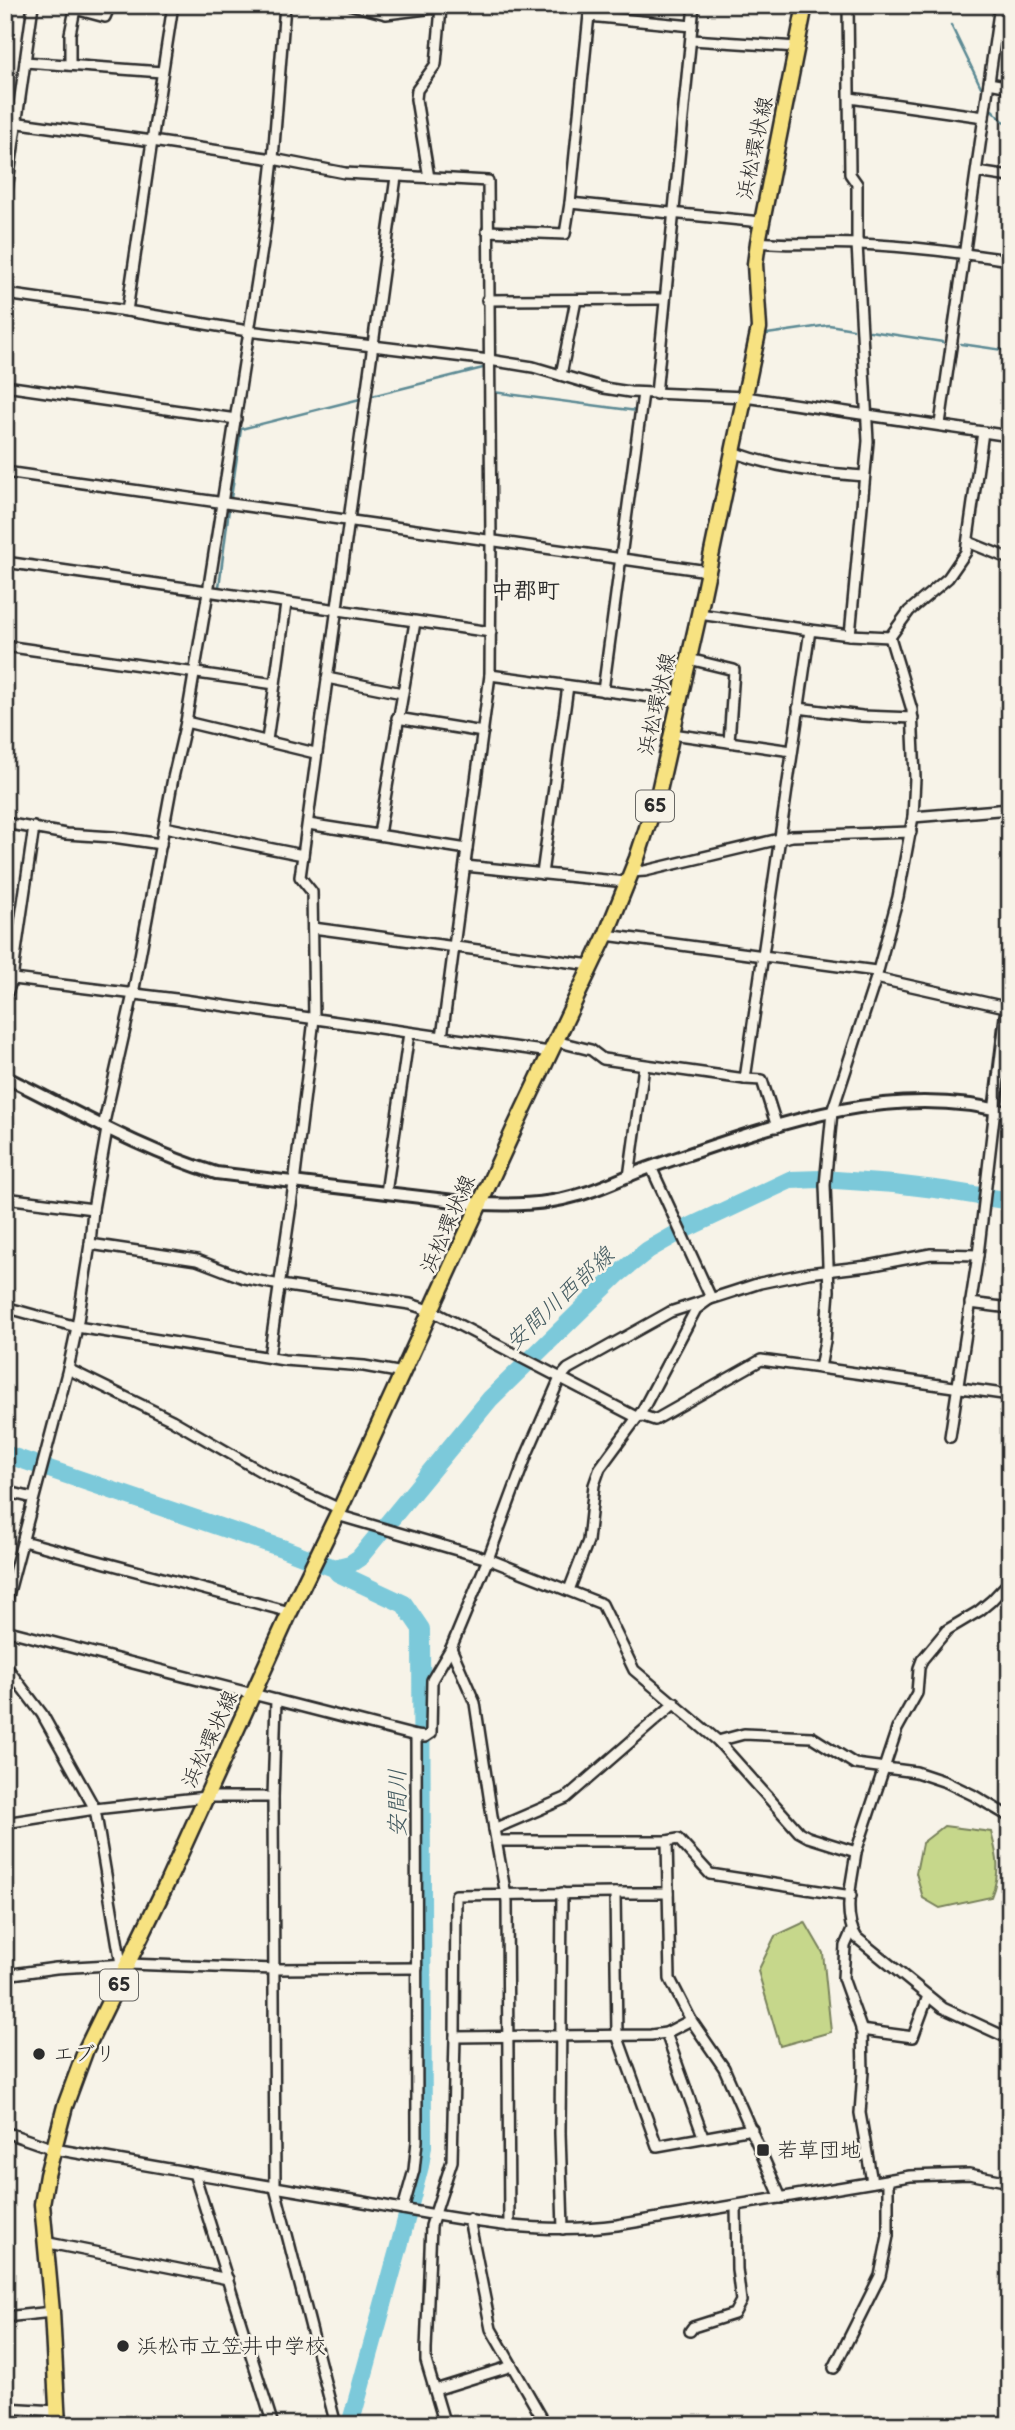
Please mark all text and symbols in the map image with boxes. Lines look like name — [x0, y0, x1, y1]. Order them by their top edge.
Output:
street label: 浜松環状線 — [732, 94, 778, 202]
district label: 中郡町 — [491, 577, 560, 605]
street label: 浜松環状線 — [633, 650, 681, 758]
road number: 65 — [636, 790, 674, 821]
street label: 浜松環状線 — [415, 1171, 481, 1277]
water label: 安間川西部線 — [500, 1241, 621, 1356]
street label: 浜松環状線 — [176, 1686, 244, 1792]
water label: 安間川 — [384, 1769, 412, 1838]
road number: 65 — [100, 1969, 138, 2000]
place label: エブリ — [53, 2042, 116, 2067]
marker: エブリ — [31, 2046, 47, 2062]
place label: 若草団地 — [777, 2138, 861, 2163]
marker: 若草団地 — [755, 2142, 771, 2158]
place label: 浜松市立笠井中学校 — [137, 2334, 326, 2359]
marker: 浜松市立笠井中学校 — [115, 2338, 131, 2354]

